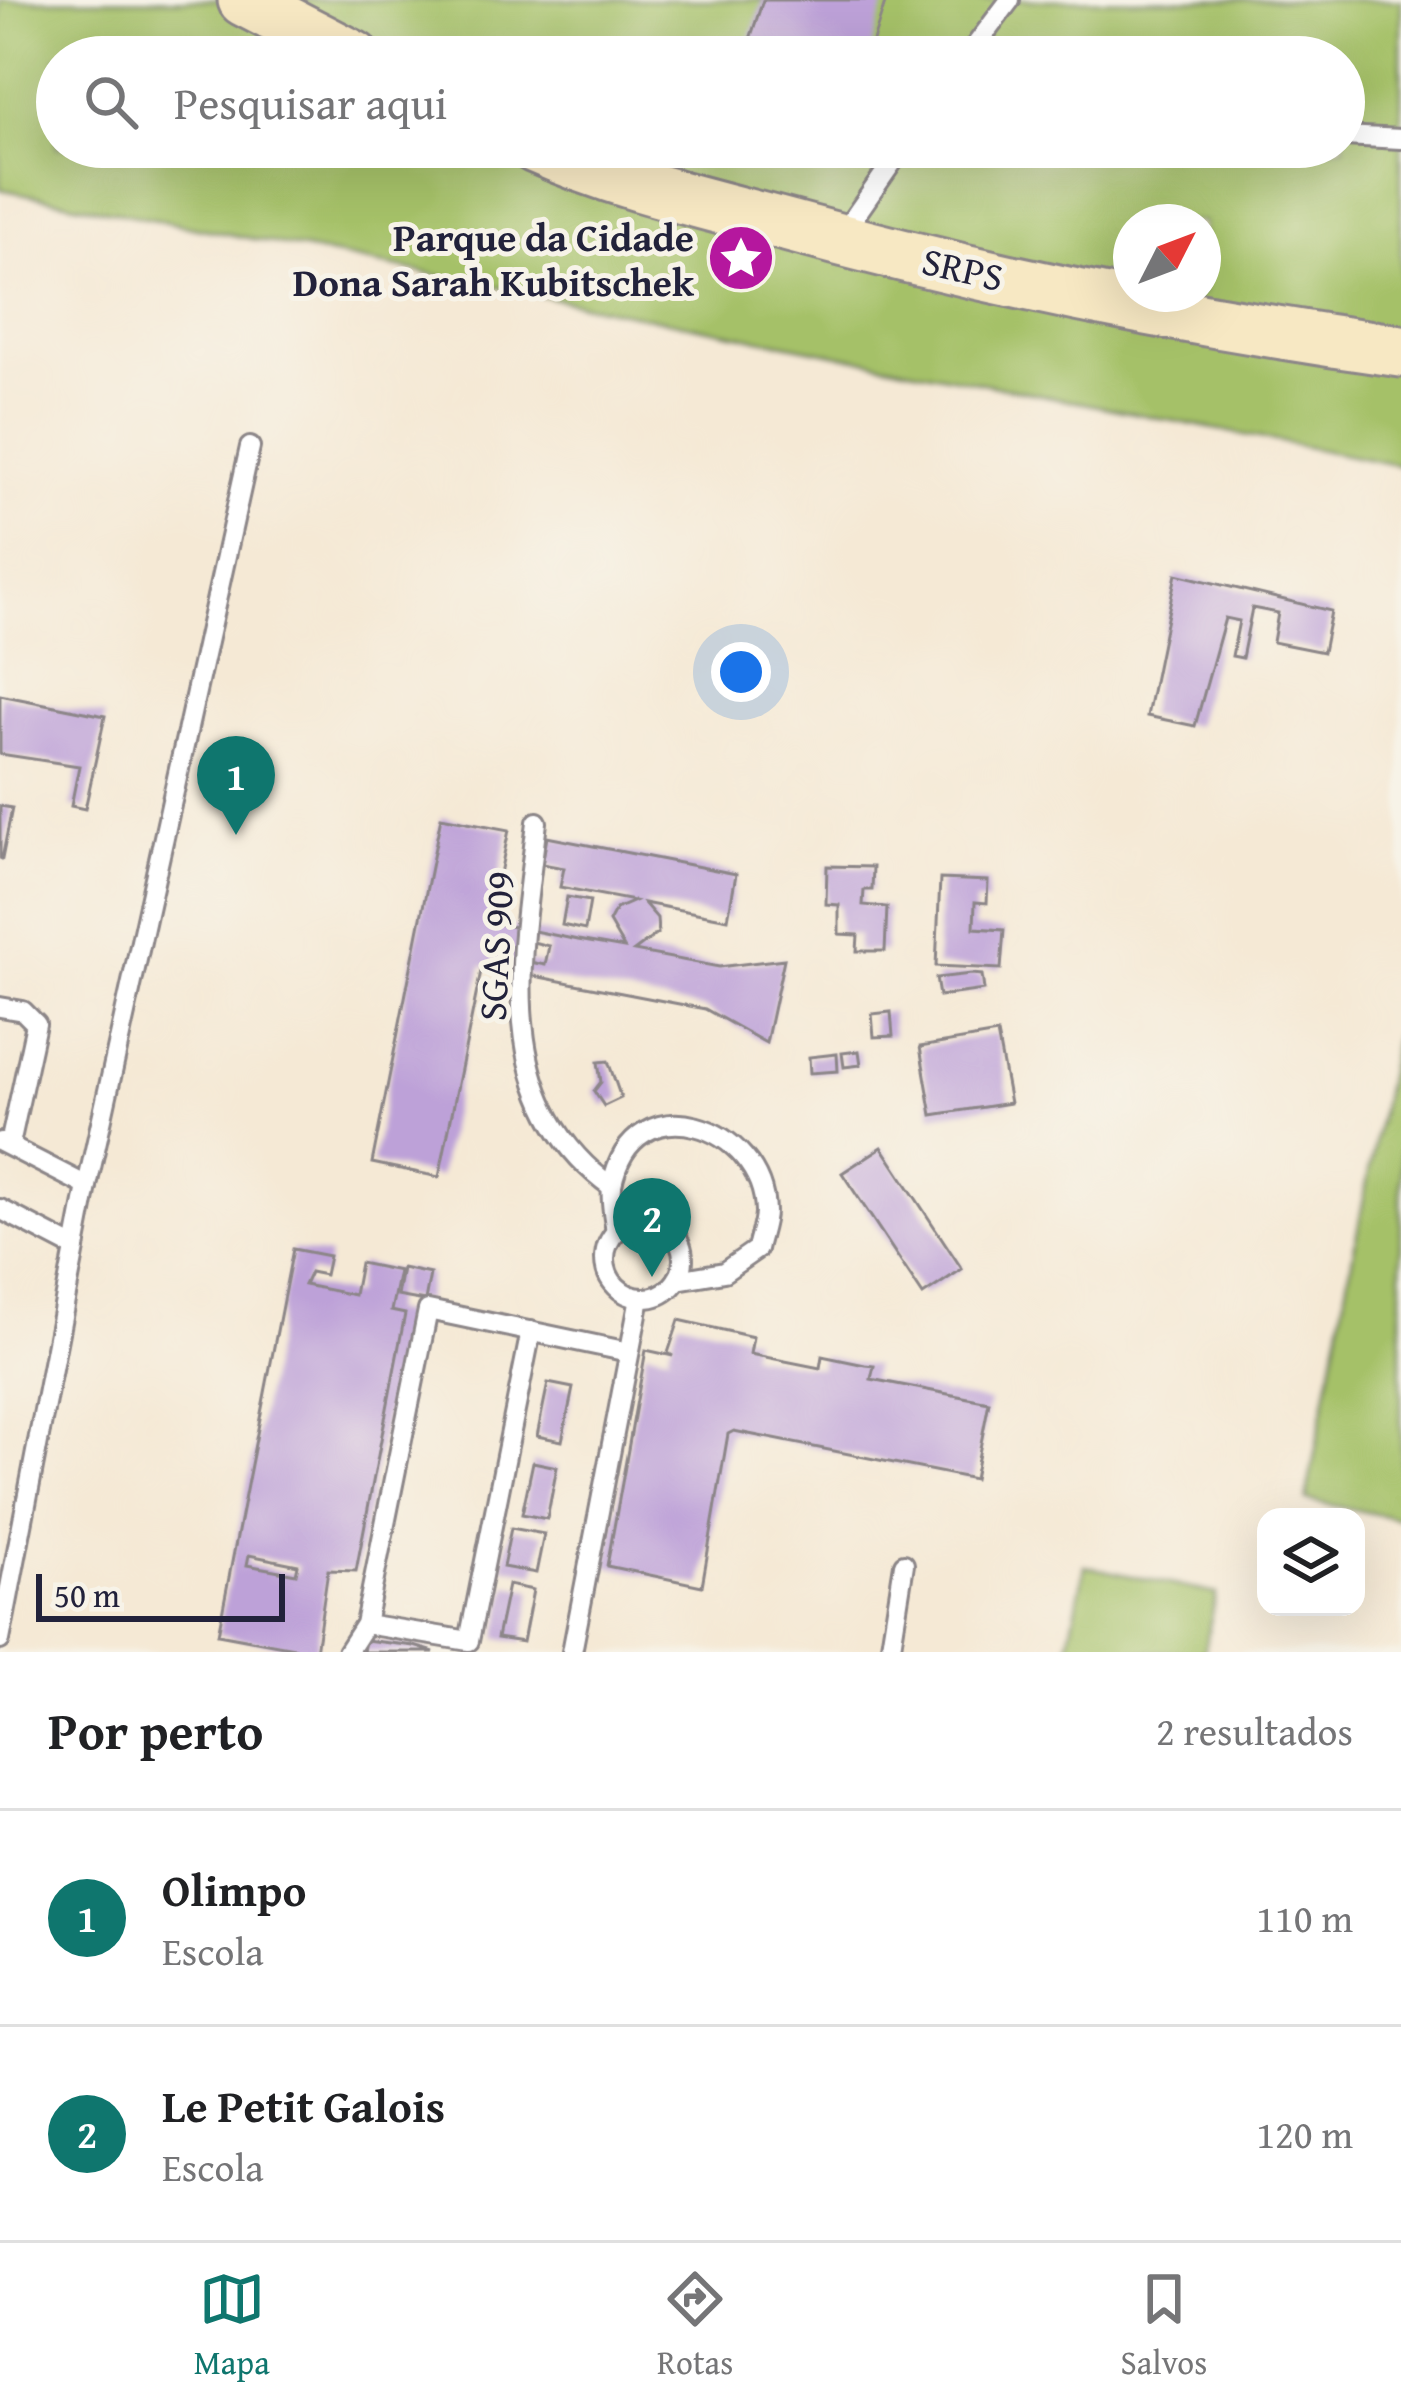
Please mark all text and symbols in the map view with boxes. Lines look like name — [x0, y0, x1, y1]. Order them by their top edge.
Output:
search box — [36, 36, 1365, 168]
icon: search — [78, 69, 144, 135]
text: Pesquisar aqui — [174, 70, 447, 135]
north arrow — [1113, 204, 1221, 312]
place label: Parque da Cidade Dona Sarah Kubitschek — [293, 208, 695, 310]
place icon: Parque da Cidade Dona Sarah Kubitschek — [706, 223, 776, 293]
street label: SRPS — [917, 231, 1009, 305]
your location — [711, 642, 771, 702]
pin: 1 — [197, 736, 275, 835]
street label: SGAS 909 — [463, 870, 527, 1022]
pin: 2 — [613, 1178, 691, 1277]
map controls — [1257, 1508, 1365, 1616]
button: layers — [1257, 1508, 1365, 1616]
scale bar — [36, 1568, 285, 1621]
text: 50 m — [54, 1571, 120, 1619]
text: Por perto — [48, 1693, 263, 1768]
text: 2 resultados — [1156, 1702, 1353, 1759]
text: Olimpo — [162, 1857, 306, 1922]
text: 1 — [77, 1889, 97, 1946]
text: 110 m — [1256, 1889, 1353, 1946]
text: Escola — [162, 1922, 264, 1979]
text: Le Petit Galois — [162, 2073, 445, 2138]
text: 2 — [77, 2105, 97, 2162]
text: 120 m — [1256, 2105, 1353, 2162]
text: Escola — [162, 2138, 264, 2195]
tab: Mapa — [194, 2266, 270, 2386]
tab: Rotas — [657, 2266, 733, 2386]
tab: Salvos — [1121, 2266, 1207, 2386]

